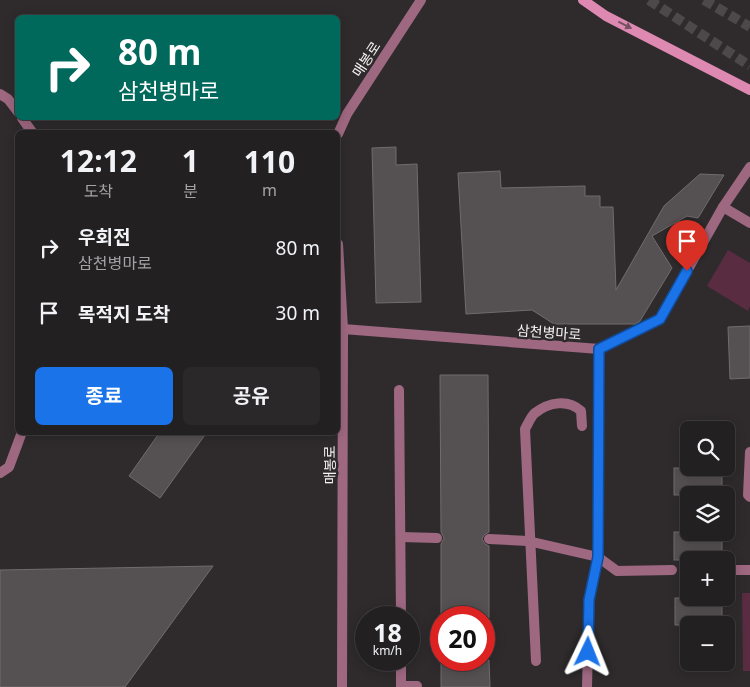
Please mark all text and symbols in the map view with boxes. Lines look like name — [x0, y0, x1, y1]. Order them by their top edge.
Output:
one-way arrow — [618, 21, 632, 29]
text: 80 m — [118, 28, 201, 75]
icon: right — [35, 35, 100, 100]
street label: 매봉로 — [348, 38, 385, 80]
text: 삼천병마로 — [118, 75, 219, 105]
text: 12:12 — [60, 140, 137, 181]
text: 1 — [182, 140, 199, 181]
text: 110 — [244, 141, 295, 182]
text: m — [262, 179, 277, 201]
text: 도착 — [84, 180, 113, 202]
text: 분 — [183, 180, 198, 202]
pin — [666, 220, 708, 271]
text: 우회전 — [78, 224, 130, 250]
icon: arrive — [673, 227, 701, 255]
icon: right — [35, 234, 63, 262]
text: 80 m — [276, 235, 320, 261]
text: 삼천병마로 — [78, 252, 152, 274]
icon: arrive — [35, 299, 63, 327]
text: 30 m — [276, 300, 320, 326]
text: 목적지 도착 — [78, 301, 170, 327]
street label: 삼천병마로 — [516, 320, 582, 344]
button: 종료 — [35, 367, 173, 425]
button: 공유 — [183, 367, 320, 425]
map controls — [680, 421, 735, 671]
button: search — [680, 421, 735, 476]
street label: 매봉로 — [320, 446, 339, 484]
button: layers — [680, 486, 735, 541]
button: + — [680, 551, 735, 606]
speed limit sign: 20 — [430, 606, 495, 671]
text: 18 — [373, 615, 402, 649]
button: − — [680, 616, 735, 671]
position arrow — [561, 625, 613, 677]
text: km/h — [373, 642, 402, 659]

